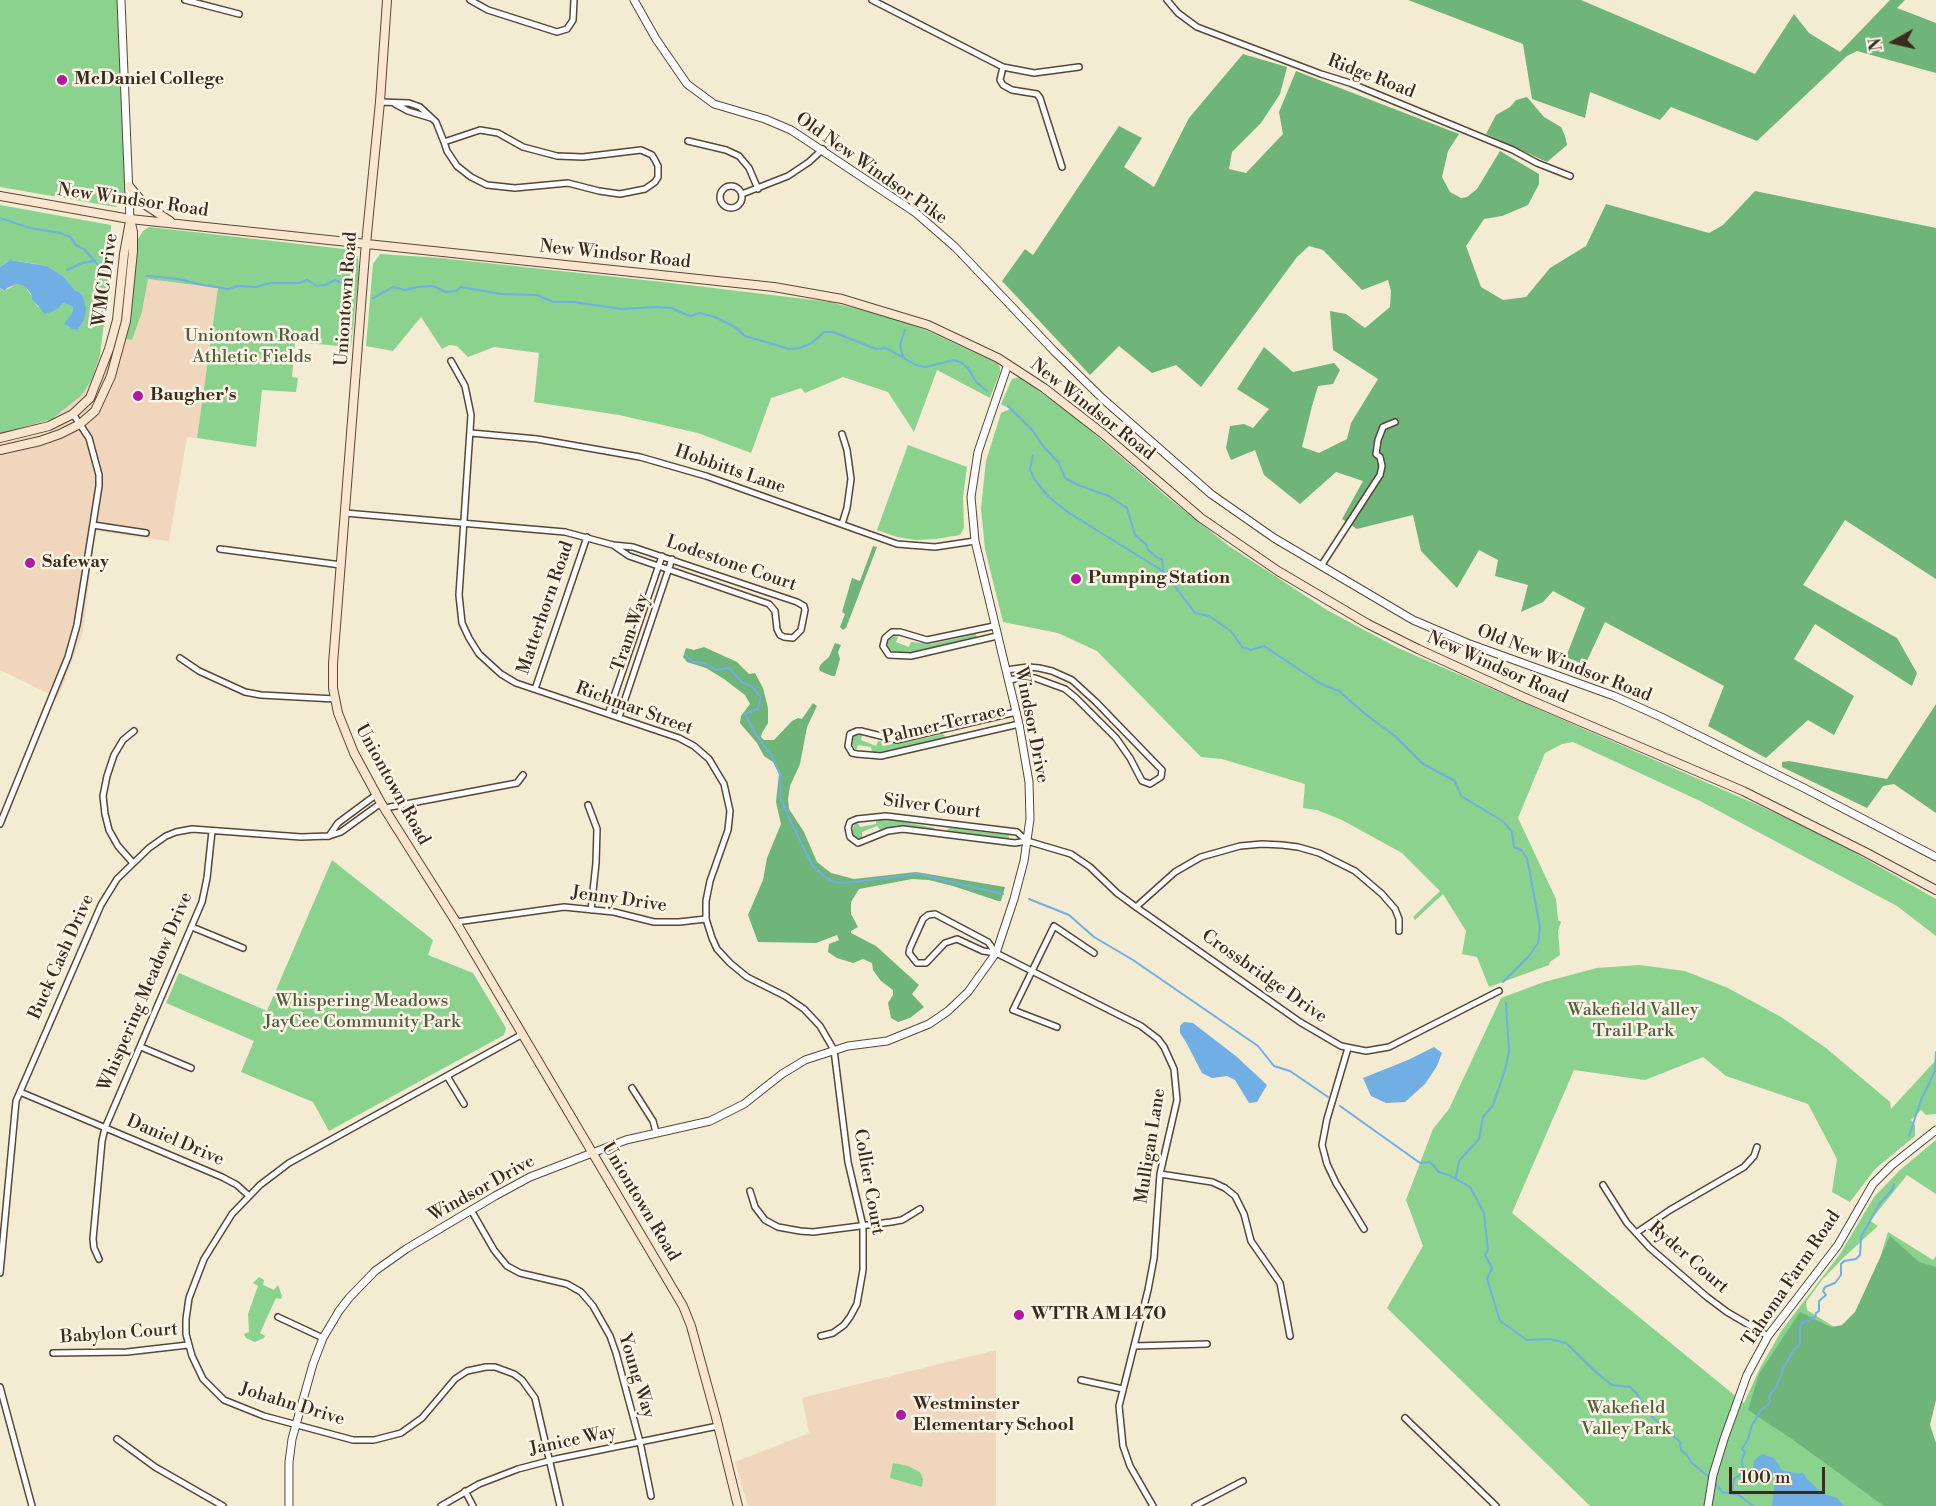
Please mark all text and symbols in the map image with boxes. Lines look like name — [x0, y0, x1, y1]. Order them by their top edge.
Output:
north arrow — [1864, 12, 1924, 72]
text: N — [1865, 37, 1887, 52]
street label: Ridge Road — [1324, 50, 1418, 104]
place label: McDaniel College — [74, 69, 224, 91]
marker: McDaniel College — [55, 73, 69, 87]
street label: Old New Windsor Pike — [791, 108, 951, 230]
street label: New Windsor Road — [56, 180, 210, 222]
street label: Uniontown Road — [332, 231, 362, 367]
street label: WMC Drive — [89, 232, 123, 328]
street label: New Windsor Road — [538, 236, 692, 274]
park label: Uniontown Road Athletic Fields — [185, 326, 319, 368]
street label: New Windsor Road — [1025, 355, 1159, 465]
place label: Baugher's — [150, 385, 236, 407]
marker: Baugher's — [131, 389, 145, 403]
street label: Hobbitts Lane — [672, 441, 788, 499]
street label: Lodestone Court — [663, 532, 799, 596]
street label: Matterhorn Road — [513, 539, 579, 677]
place label: Safeway — [42, 552, 109, 574]
marker: Safeway — [23, 556, 37, 570]
place label: Pumping Station — [1088, 568, 1230, 590]
marker: Pumping Station — [1069, 572, 1083, 586]
street label: Tram Way — [608, 591, 654, 675]
street label: Old New Windsor Road — [1474, 621, 1654, 707]
street label: New Windsor Road — [1423, 627, 1571, 709]
street label: Windsor Drive — [1009, 665, 1053, 785]
street label: Richmar Street — [572, 678, 696, 740]
street label: Palmer Terrace — [880, 700, 1008, 750]
street label: Uniontown Road — [350, 721, 434, 849]
street label: Silver Court — [882, 790, 982, 824]
street label: Jenny Drive — [570, 883, 668, 917]
street label: Whispering Meadow Drive — [94, 889, 198, 1095]
street label: Buck Cash Drive — [25, 891, 99, 1023]
street label: Crossbridge Drive — [1197, 926, 1331, 1028]
park label: Whispering Meadows JayCee Community Park — [264, 991, 460, 1034]
park label: Wakefield Valley Trail Park — [1568, 1000, 1698, 1042]
street label: Mulligan Lane — [1131, 1087, 1171, 1205]
street label: Daniel Drive — [123, 1111, 227, 1171]
street label: Collier Court — [848, 1127, 888, 1237]
street label: Uniontown Road — [596, 1139, 684, 1265]
street label: Windsor Drive — [425, 1151, 539, 1227]
street label: Tahoma Farm Road — [1739, 1207, 1845, 1351]
street label: Ryder Court — [1644, 1217, 1732, 1299]
place label: WTTR AM 1470 — [1031, 1304, 1166, 1326]
marker: WTTR AM 1470 — [1012, 1308, 1026, 1322]
street label: Babylon Court — [59, 1319, 179, 1349]
street label: Young Way — [613, 1331, 659, 1421]
street label: Johahn Drive — [237, 1379, 347, 1431]
place label: Westminster Elementary School — [913, 1394, 1074, 1436]
park label: Wakefield Valley Park — [1581, 1398, 1671, 1440]
marker: Westminster Elementary School — [894, 1408, 908, 1422]
street label: Janice Way — [528, 1421, 618, 1461]
scale bar — [1732, 1455, 1828, 1493]
text: 100 m — [1740, 1466, 1791, 1489]

